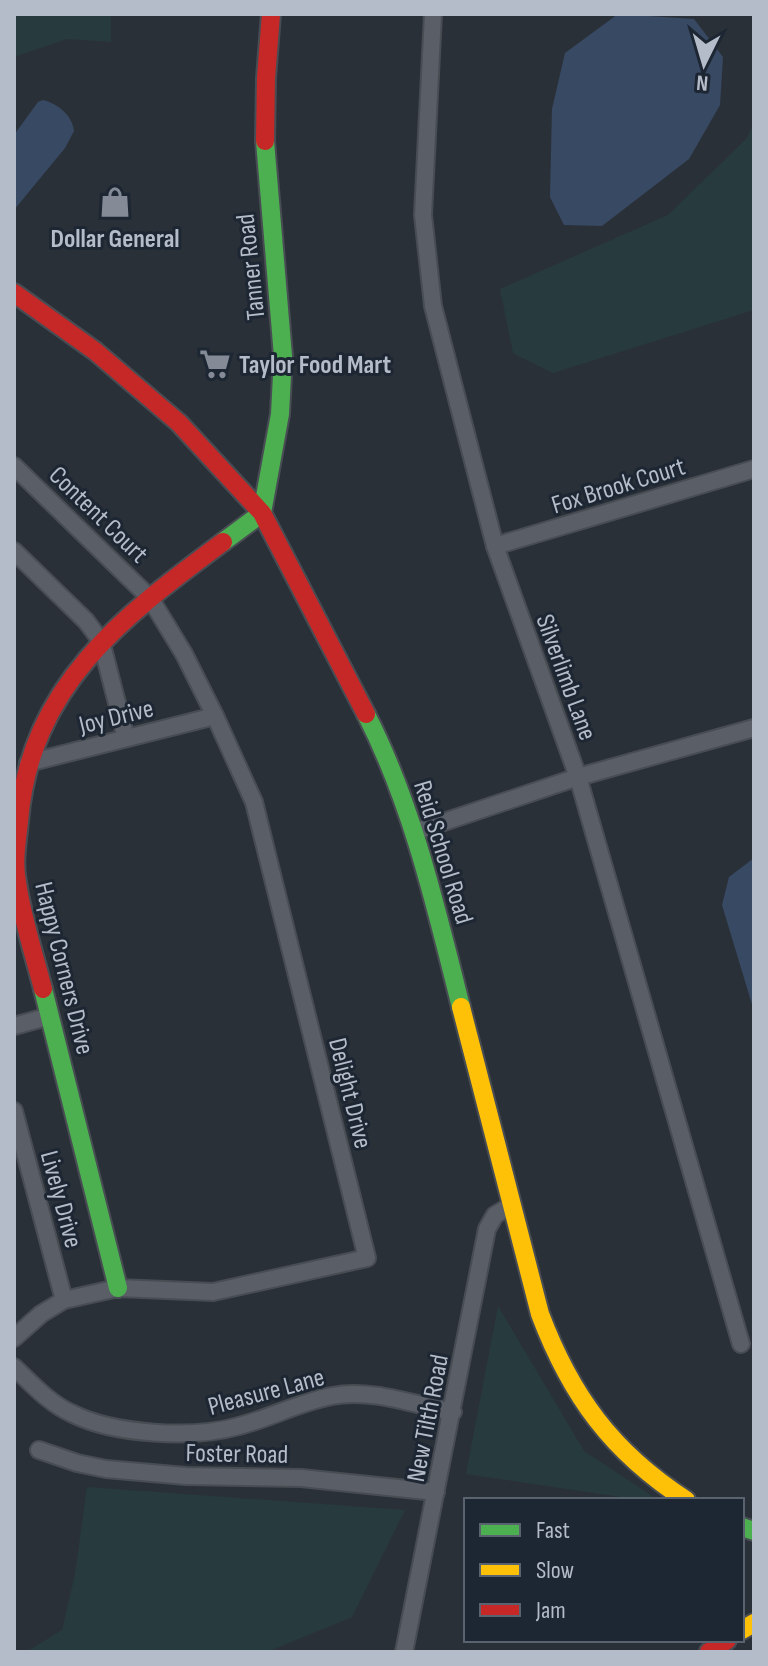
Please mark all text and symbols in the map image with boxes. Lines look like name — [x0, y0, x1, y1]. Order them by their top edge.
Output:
north arrow — [664, 24, 744, 104]
text: N — [695, 68, 709, 96]
shop icon: Dollar General — [98, 185, 132, 219]
street label: Tanner Road — [231, 212, 272, 321]
place label: Dollar General — [50, 224, 180, 255]
supermarket icon: Taylor Food Mart — [198, 347, 232, 381]
place label: Taylor Food Mart — [239, 350, 392, 381]
street label: Fox Brook Court — [548, 451, 689, 521]
street label: Content Court — [42, 460, 154, 570]
street label: Silverlimb Lane — [529, 610, 603, 745]
street label: Joy Drive — [75, 693, 157, 742]
street label: Reid School Road — [406, 777, 479, 928]
street label: Happy Corners Drive — [27, 879, 100, 1058]
street label: Delight Drive — [321, 1035, 378, 1152]
street label: Lively Drive — [33, 1147, 88, 1251]
street label: New Tilth Road — [401, 1352, 456, 1485]
street label: Pleasure Lane — [205, 1362, 328, 1423]
street label: Foster Road — [185, 1438, 289, 1471]
legend — [464, 1498, 744, 1642]
text: Fast — [536, 1516, 570, 1545]
text: Slow — [536, 1556, 574, 1585]
text: Jam — [535, 1596, 566, 1625]

